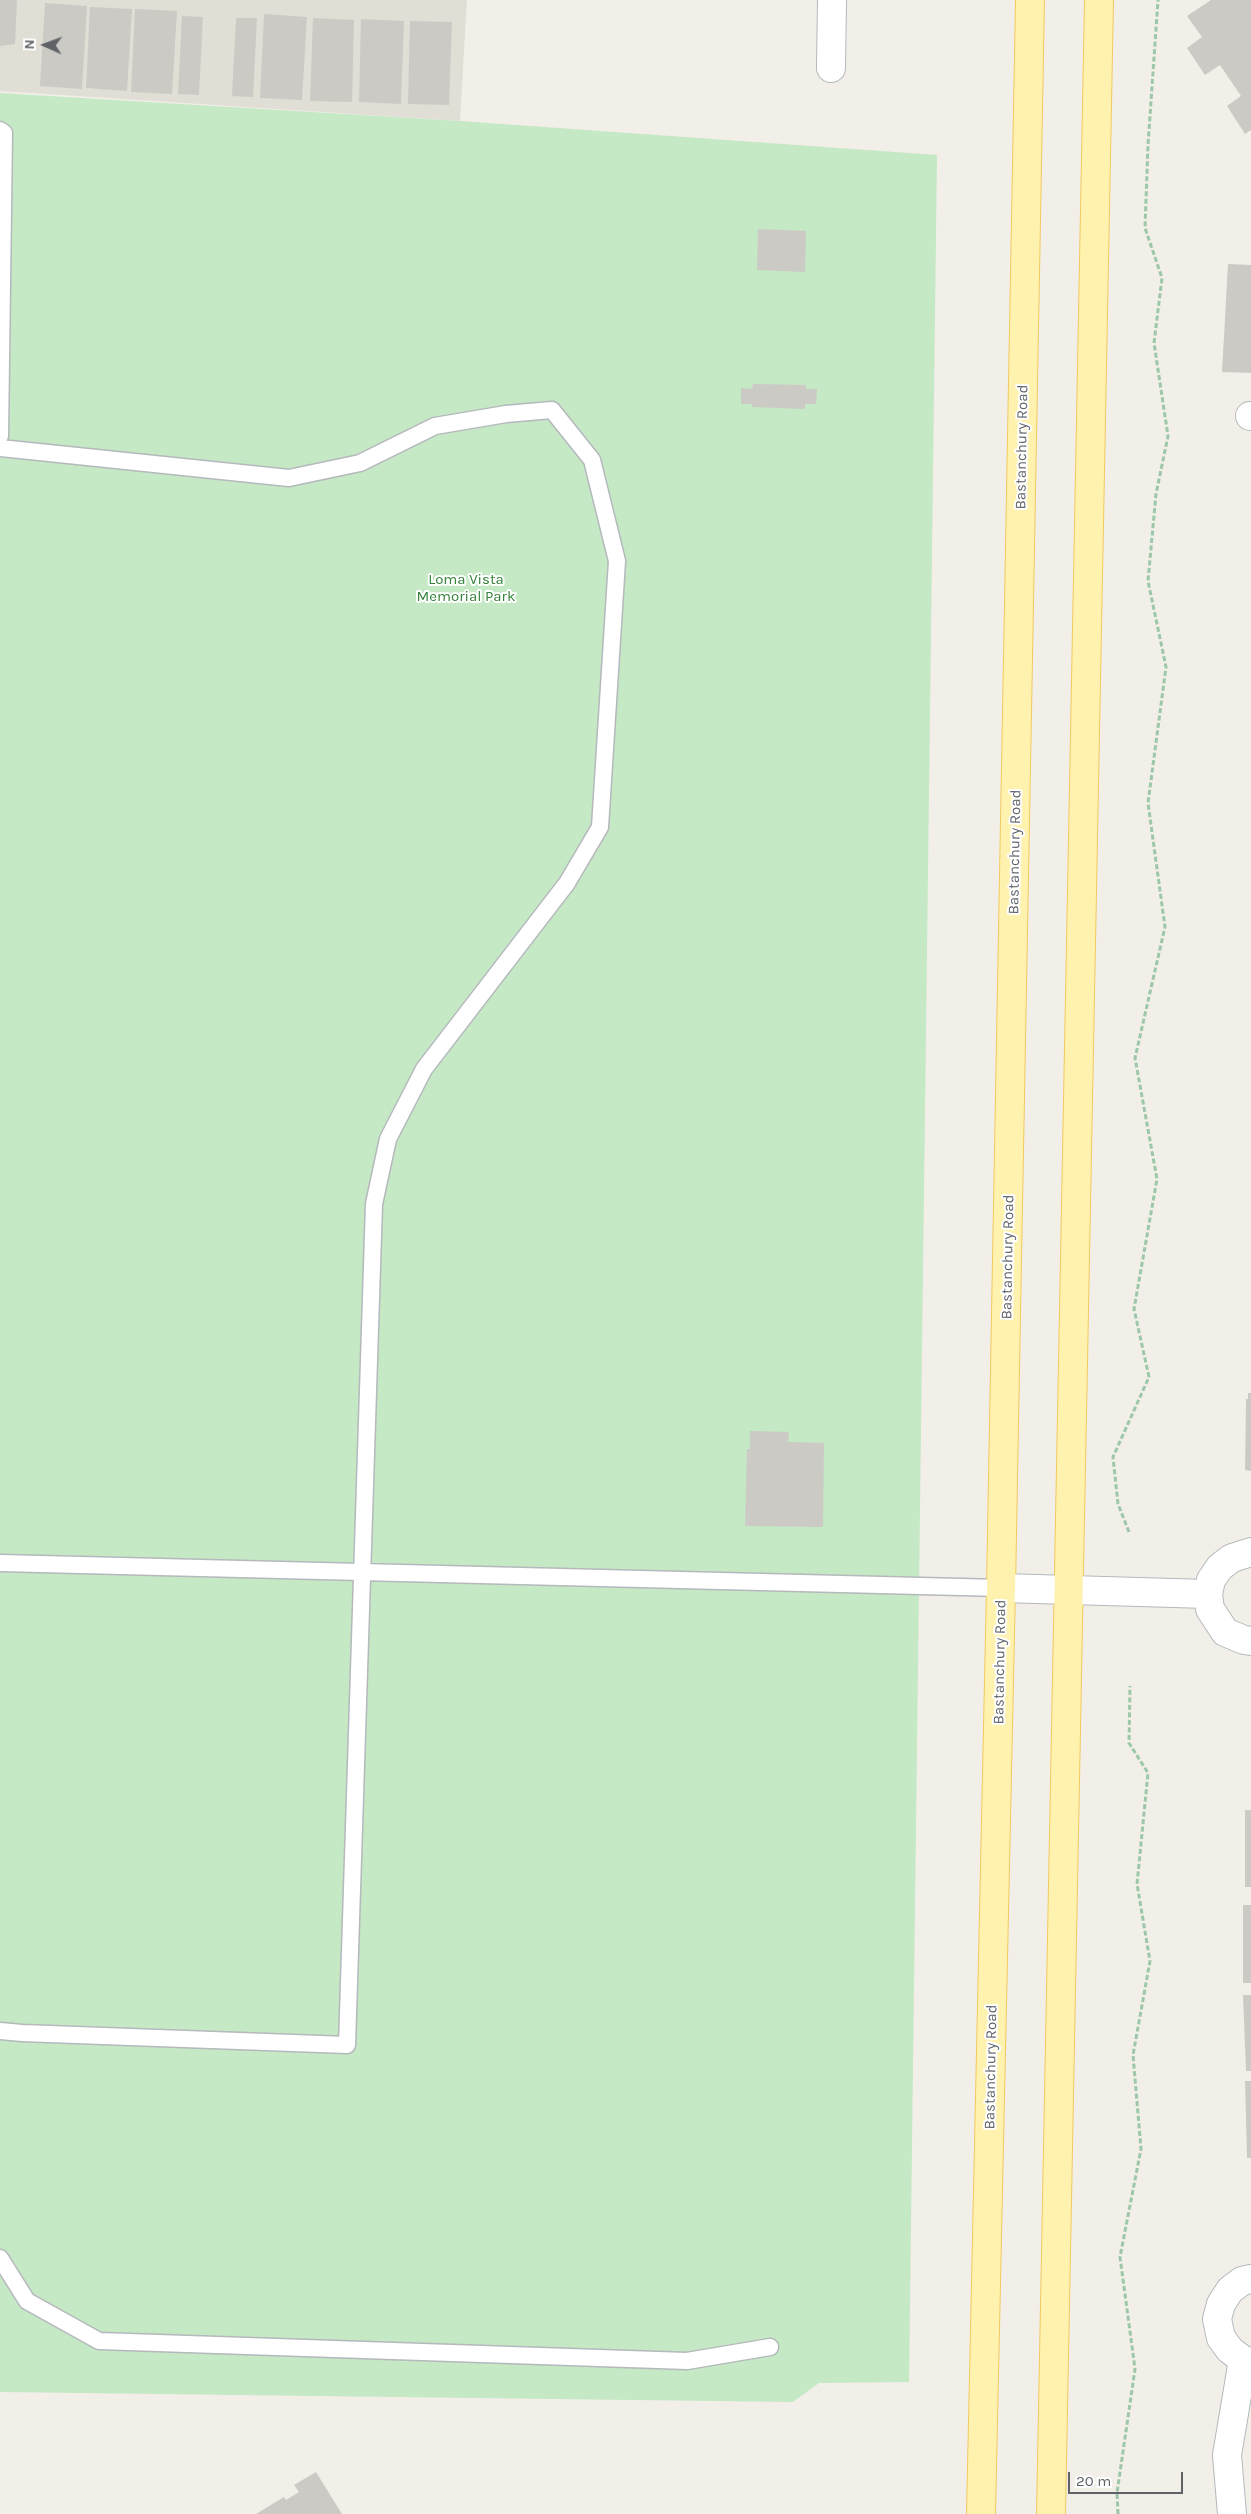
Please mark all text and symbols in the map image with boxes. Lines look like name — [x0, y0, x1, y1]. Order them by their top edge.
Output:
north arrow — [20, 20, 70, 70]
text: N — [21, 39, 38, 50]
street label: Bastanchury Road — [1012, 384, 1032, 510]
park label: Loma Vista Memorial Park — [417, 571, 515, 606]
street label: Bastanchury Road — [1005, 789, 1025, 915]
street label: Bastanchury Road — [998, 1194, 1018, 1320]
street label: Bastanchury Road — [990, 1599, 1010, 1725]
street label: Bastanchury Road — [981, 2004, 1001, 2130]
scale bar — [1071, 2462, 1186, 2494]
text: 20 m — [1076, 2472, 1111, 2490]

